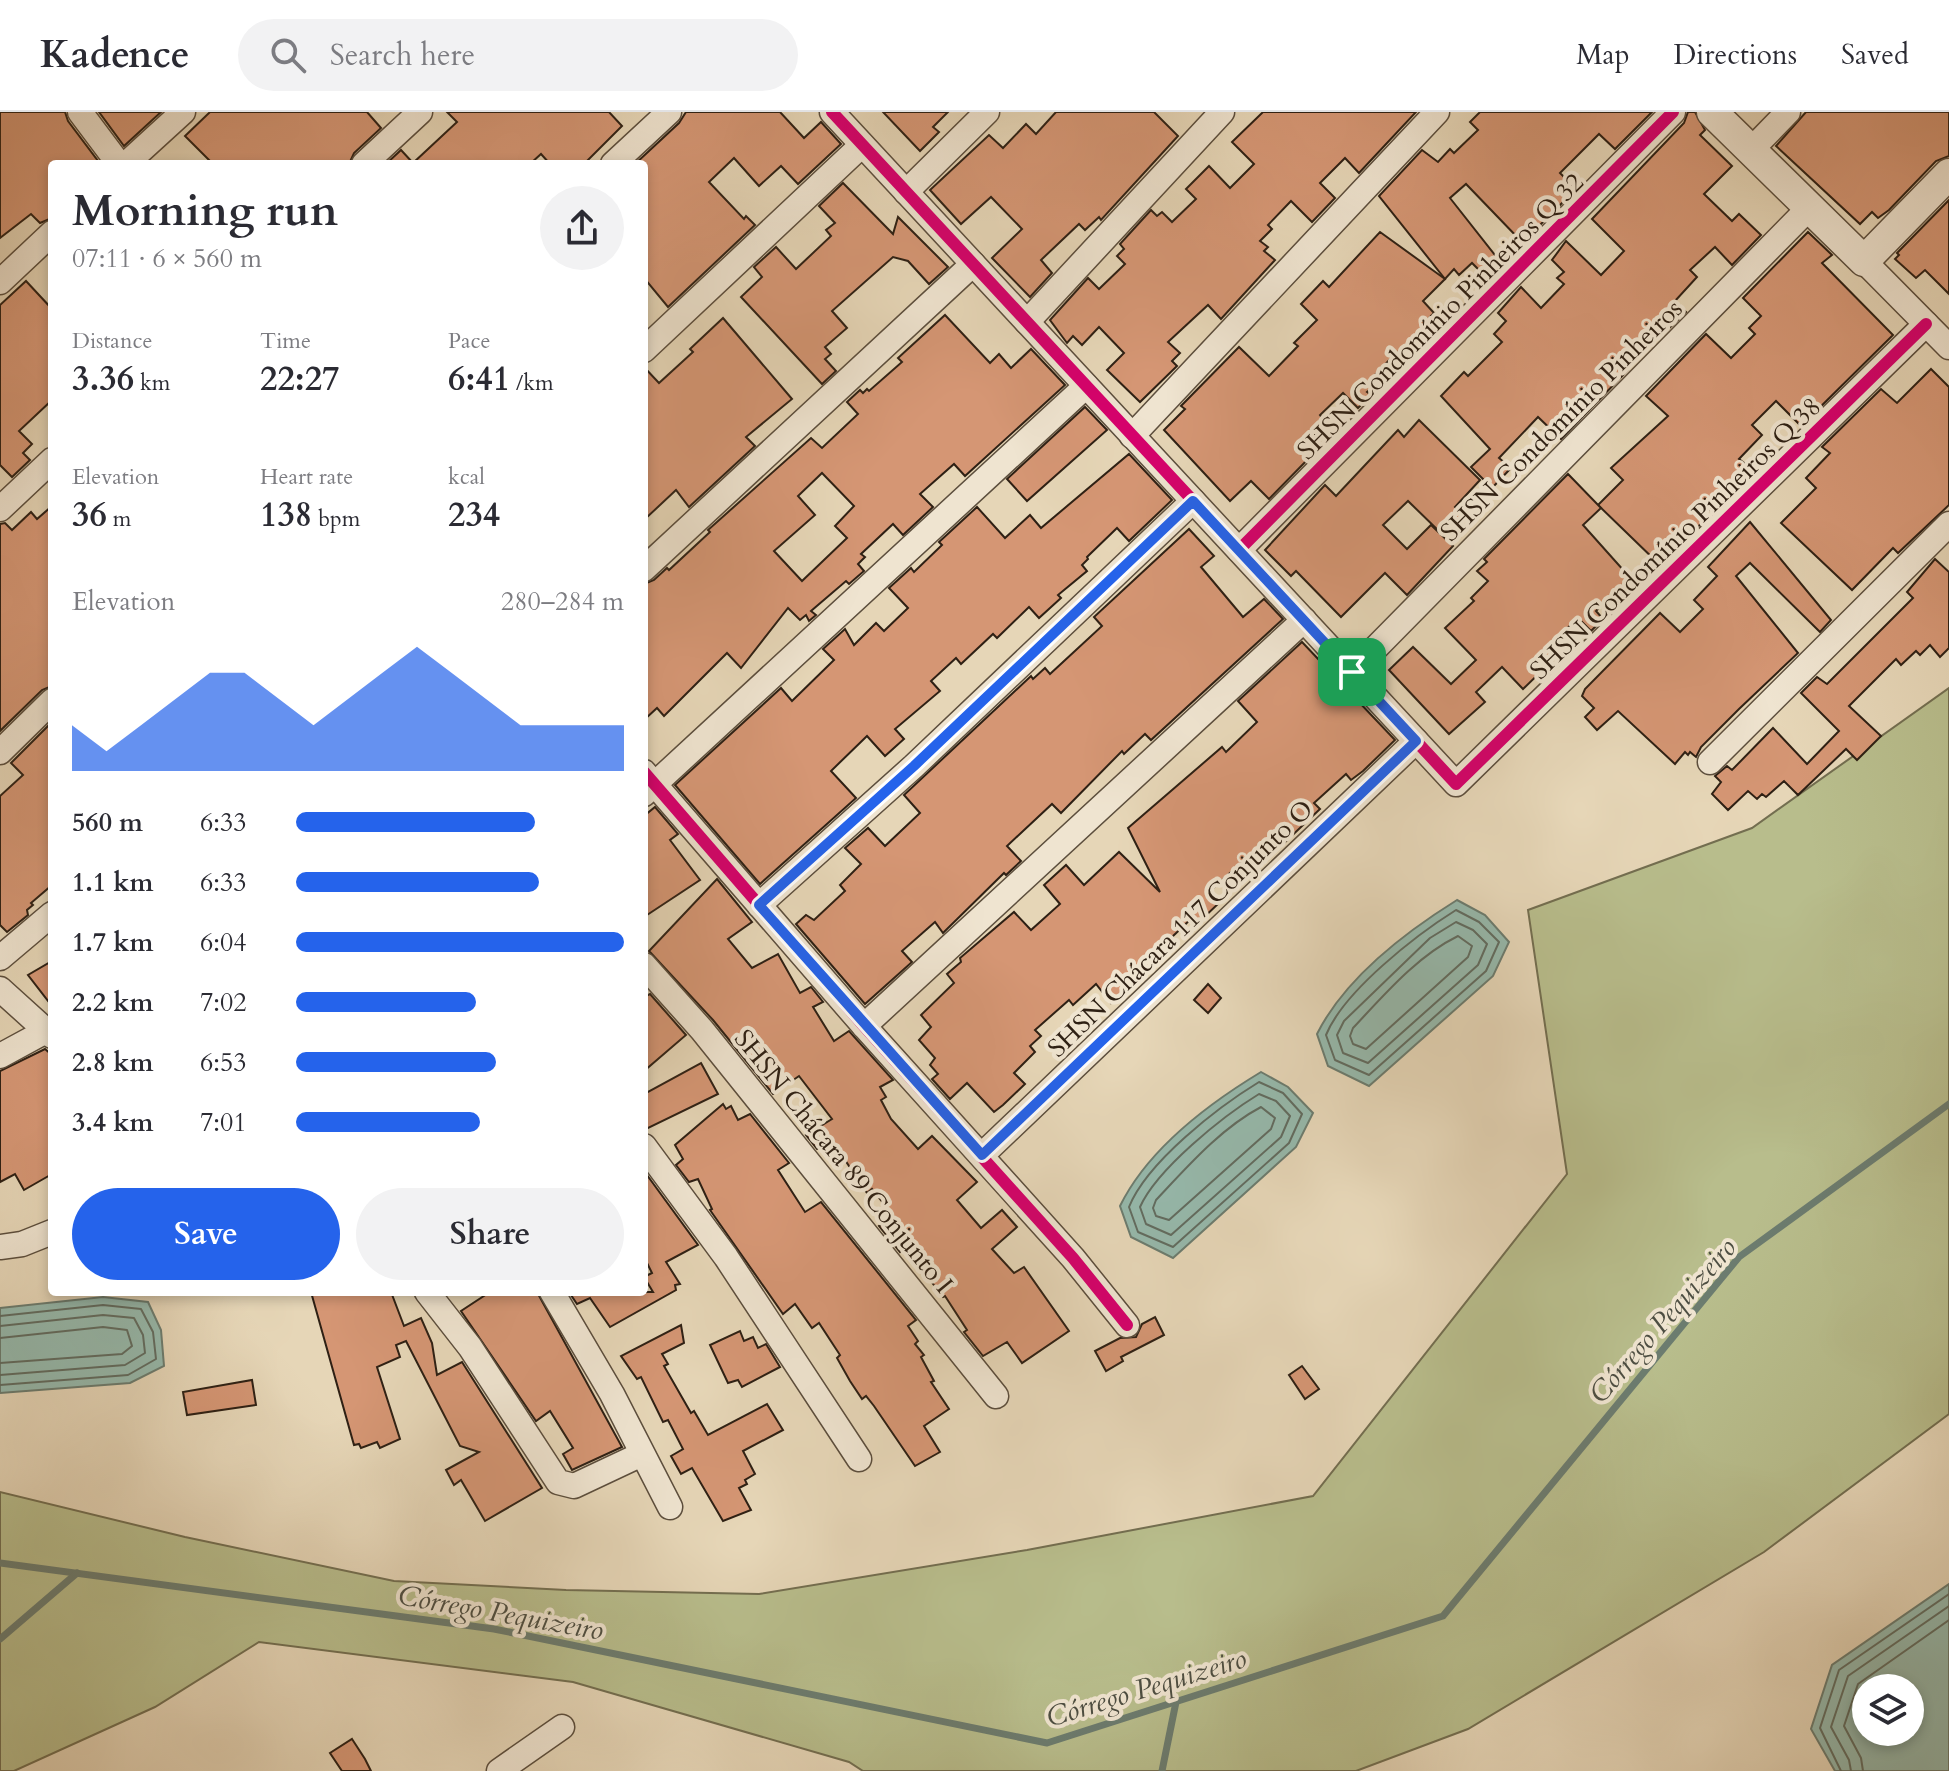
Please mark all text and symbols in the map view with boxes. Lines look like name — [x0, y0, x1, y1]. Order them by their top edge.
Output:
search box — [238, 19, 798, 91]
text: Kadence — [40, 29, 190, 81]
icon: search — [266, 33, 310, 77]
text: Search here — [330, 35, 475, 76]
text: Map — [1576, 36, 1630, 74]
text: Directions — [1674, 36, 1797, 74]
text: Saved — [1841, 36, 1909, 74]
street label: SHSN Condomínio Pinheiros Q 32 — [1290, 166, 1590, 466]
text: Morning run — [72, 181, 338, 241]
button: share — [540, 186, 624, 270]
text: 07:11 · 6 × 560 m — [72, 241, 262, 276]
street label: SHSN Condomínio Pinheiros — [1434, 293, 1688, 547]
text: Distance — [72, 326, 152, 356]
text: Time — [260, 326, 311, 356]
text: Pace — [448, 326, 491, 356]
text: 3.36 — [72, 356, 134, 402]
text: 22:27 — [260, 356, 340, 402]
text: 6:41 — [448, 356, 510, 402]
text: km — [134, 368, 170, 398]
text: /km — [510, 368, 554, 398]
street label: SHSN Condomínio Pinheiros Q 38 — [1522, 390, 1829, 687]
text: Elevation — [72, 462, 159, 492]
text: Heart rate — [260, 462, 353, 492]
text: kcal — [448, 462, 485, 492]
text: 36 — [72, 492, 107, 538]
text: 138 — [260, 492, 312, 538]
text: 234 — [448, 492, 500, 538]
text: m — [107, 504, 131, 534]
text: bpm — [312, 504, 360, 534]
text: Elevation — [72, 584, 175, 619]
text: 280–284 m — [501, 584, 624, 619]
pin — [1318, 638, 1386, 706]
icon: arrive — [1330, 650, 1374, 694]
street label: SHSN Chácara 117 Conjunto O — [1040, 792, 1321, 1065]
text: 560 m — [72, 805, 143, 840]
text: 6:33 — [200, 805, 247, 840]
text: 1.1 km — [72, 865, 153, 900]
text: 6:33 — [200, 865, 247, 900]
text: 1.7 km — [72, 925, 153, 960]
text: 6:04 — [200, 925, 247, 960]
text: 2.2 km — [72, 985, 153, 1020]
text: 7:02 — [200, 985, 247, 1020]
street label: SHSN Chácara 89 Conjunto I — [726, 1022, 961, 1301]
text: 2.8 km — [72, 1045, 153, 1080]
text: 6:53 — [200, 1045, 247, 1080]
text: 3.4 km — [72, 1105, 153, 1140]
text: 7:01 — [200, 1105, 247, 1140]
button: Save — [72, 1188, 340, 1280]
button: Share — [356, 1188, 624, 1280]
water label: Córrego Pequizeiro — [1580, 1230, 1745, 1411]
water label: Córrego Pequizeiro — [395, 1576, 606, 1650]
water label: Córrego Pequizeiro — [1041, 1639, 1251, 1736]
map controls — [1852, 1674, 1924, 1746]
button: layers — [1852, 1674, 1924, 1746]

